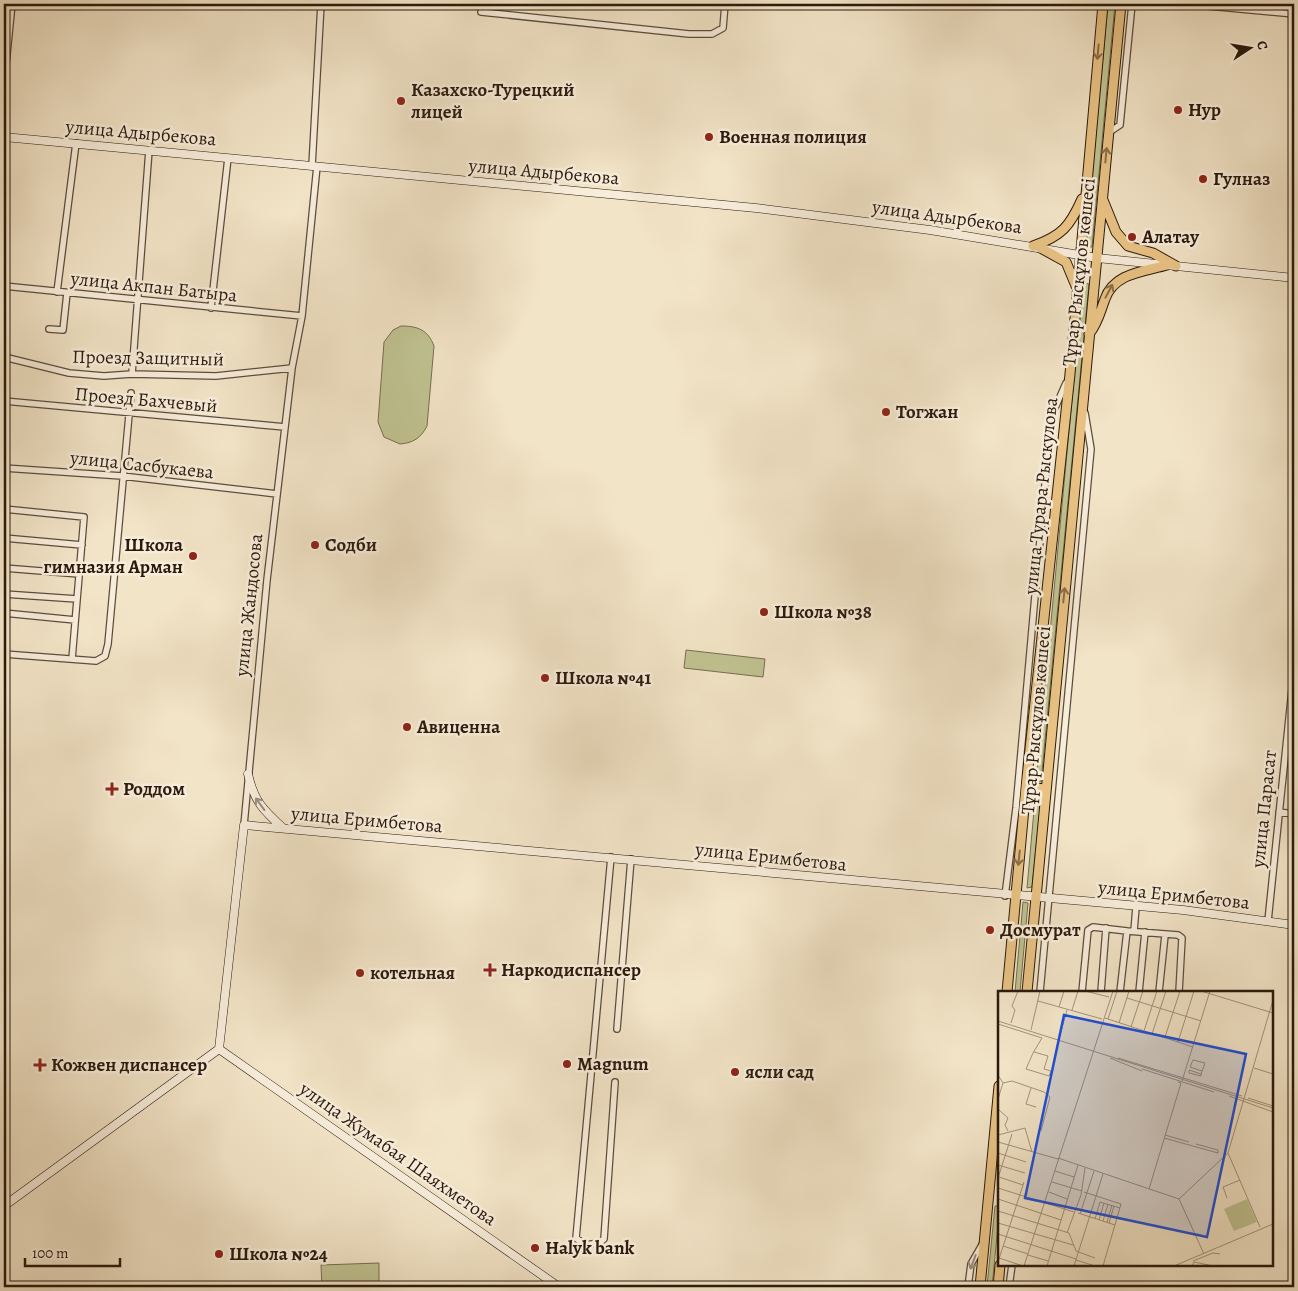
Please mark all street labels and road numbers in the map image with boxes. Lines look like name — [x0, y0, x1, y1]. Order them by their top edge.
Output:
street label: улица Адырбекова — [64, 113, 218, 153]
street label: улица Адырбекова — [467, 152, 621, 192]
street label: Тұрар Рыскұлов көшесі — [1056, 177, 1102, 367]
street label: улица Адырбекова — [869, 193, 1024, 240]
street label: улица Акпан Батыра — [69, 265, 239, 309]
street label: Проезд Защитный — [72, 344, 224, 372]
street label: Проезд Бахчевый — [74, 381, 218, 419]
street label: улица Турара Рыскулова — [1018, 396, 1064, 597]
street label: улица Сасбукаева — [68, 444, 215, 485]
street label: улица Жандосова — [228, 532, 269, 679]
street label: Тұрар Рыскұлов көшесі — [1015, 625, 1057, 815]
street label: улица Парасат — [1245, 748, 1283, 870]
street label: улица Еримбетова — [289, 800, 444, 840]
street label: улица Еримбетова — [693, 836, 848, 878]
street label: улица Еримбетова — [1096, 874, 1251, 916]
street label: улица Жумабая Шаяхметова — [293, 1075, 502, 1232]

